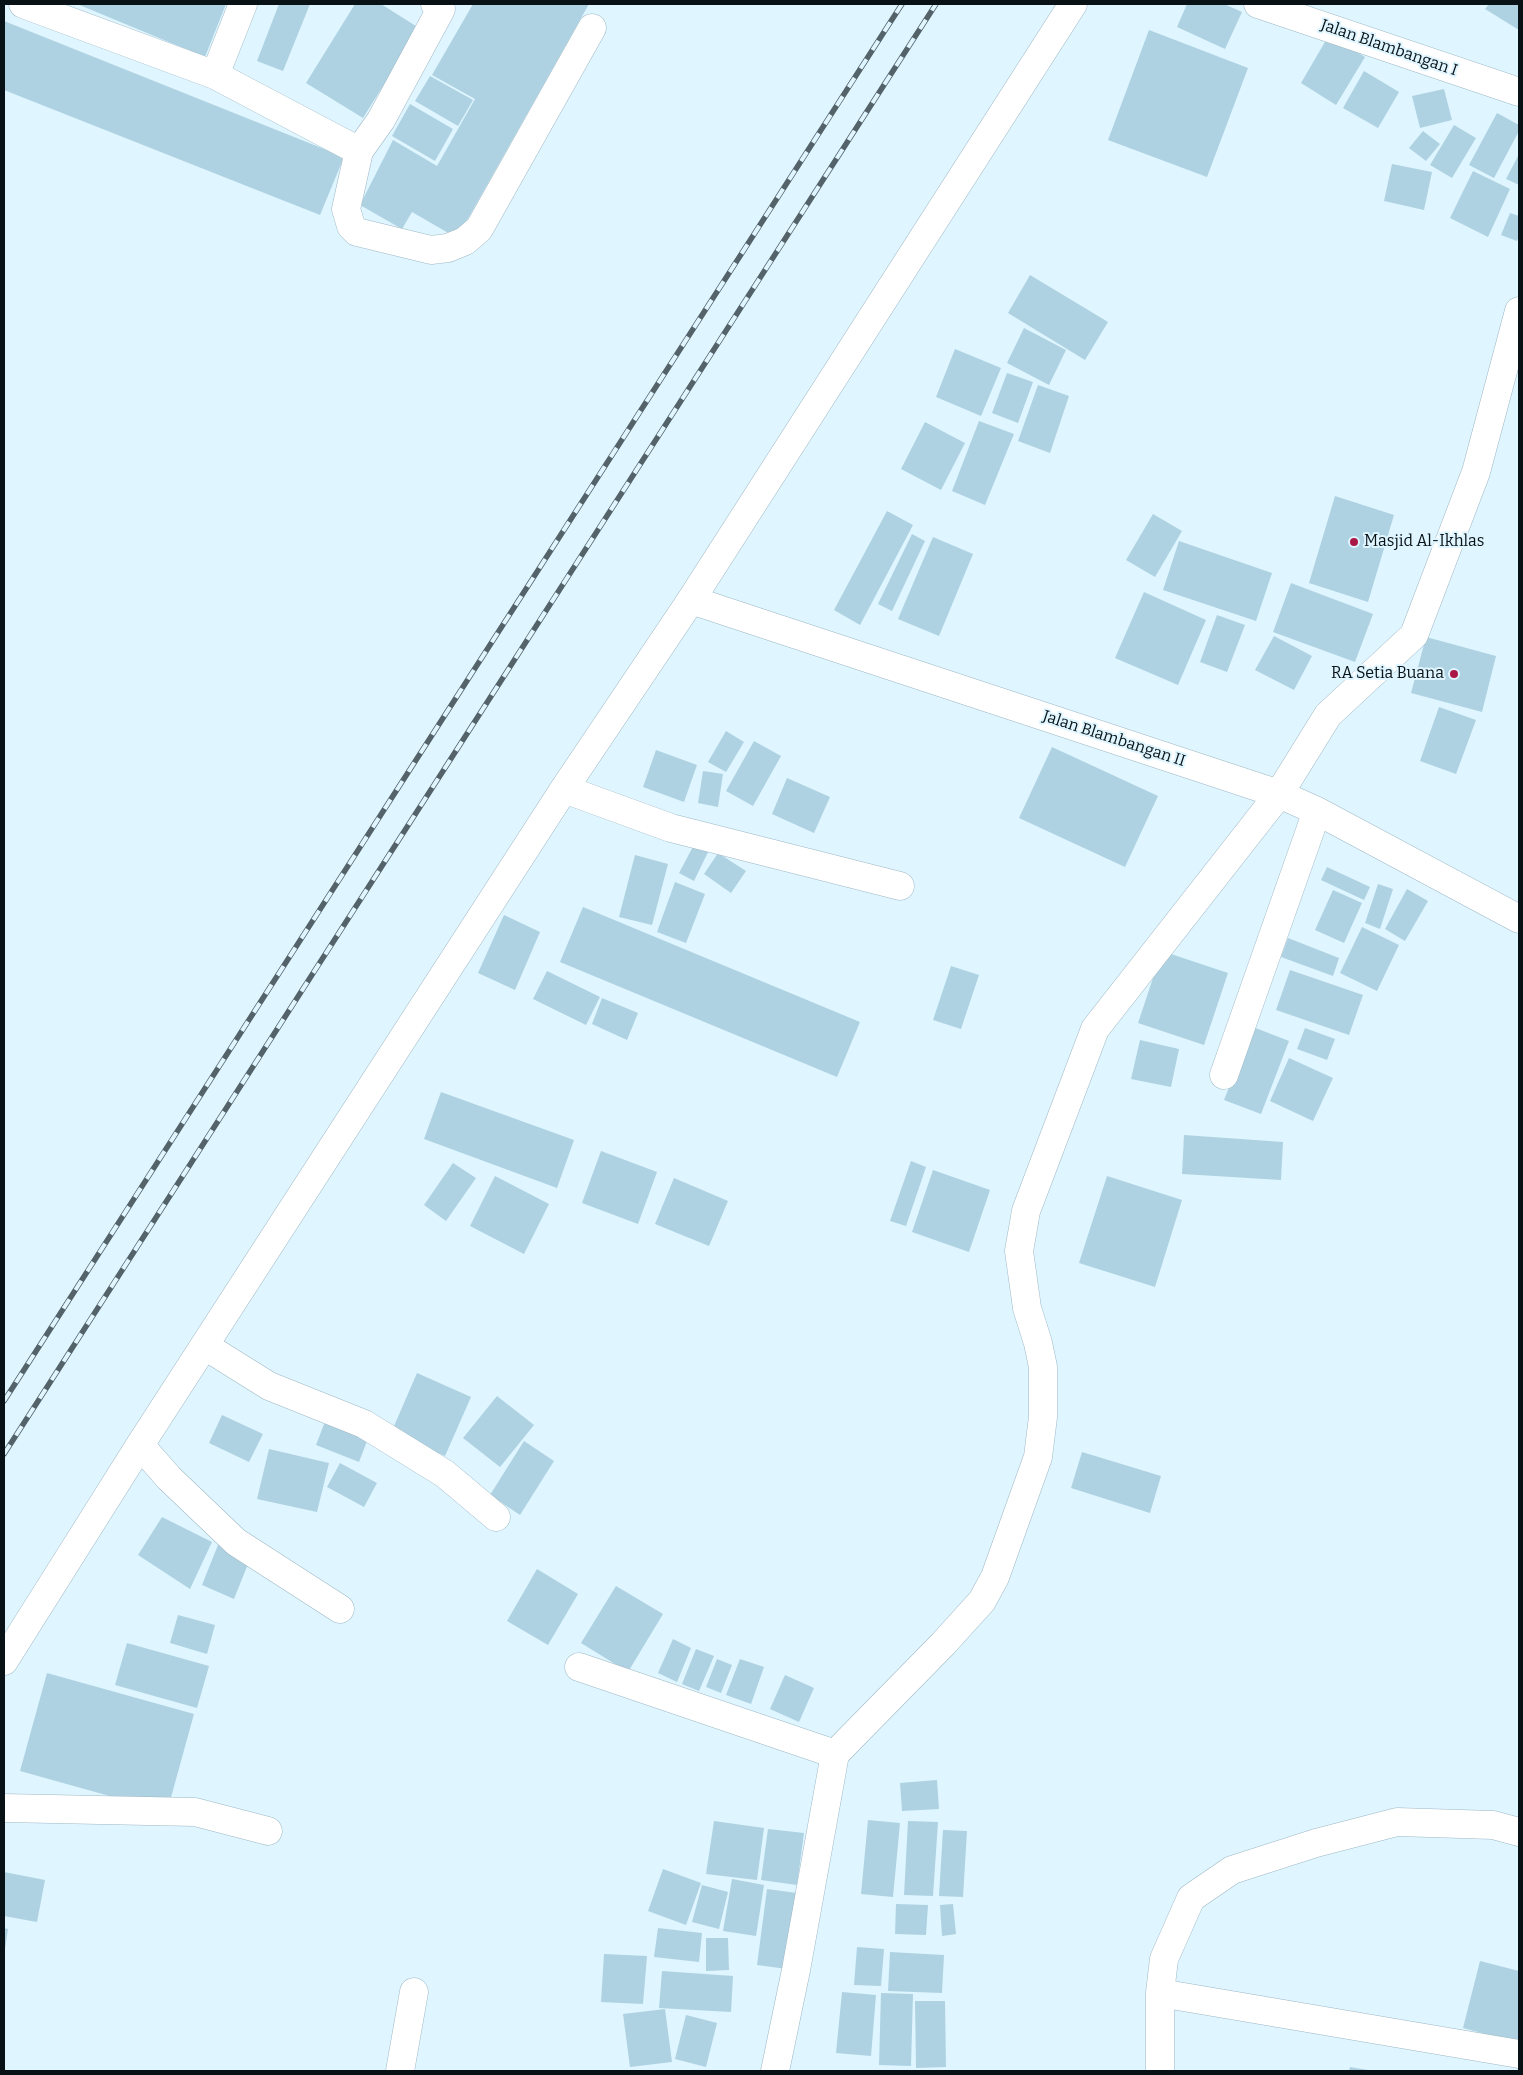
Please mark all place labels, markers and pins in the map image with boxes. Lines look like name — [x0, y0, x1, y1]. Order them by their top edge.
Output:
place label: Masjid Al-Ikhlas — [1364, 532, 1484, 552]
marker: Masjid Al-Ikhlas — [1348, 536, 1360, 548]
place label: RA Setia Buana — [1331, 664, 1444, 684]
marker: RA Setia Buana — [1448, 668, 1460, 680]

